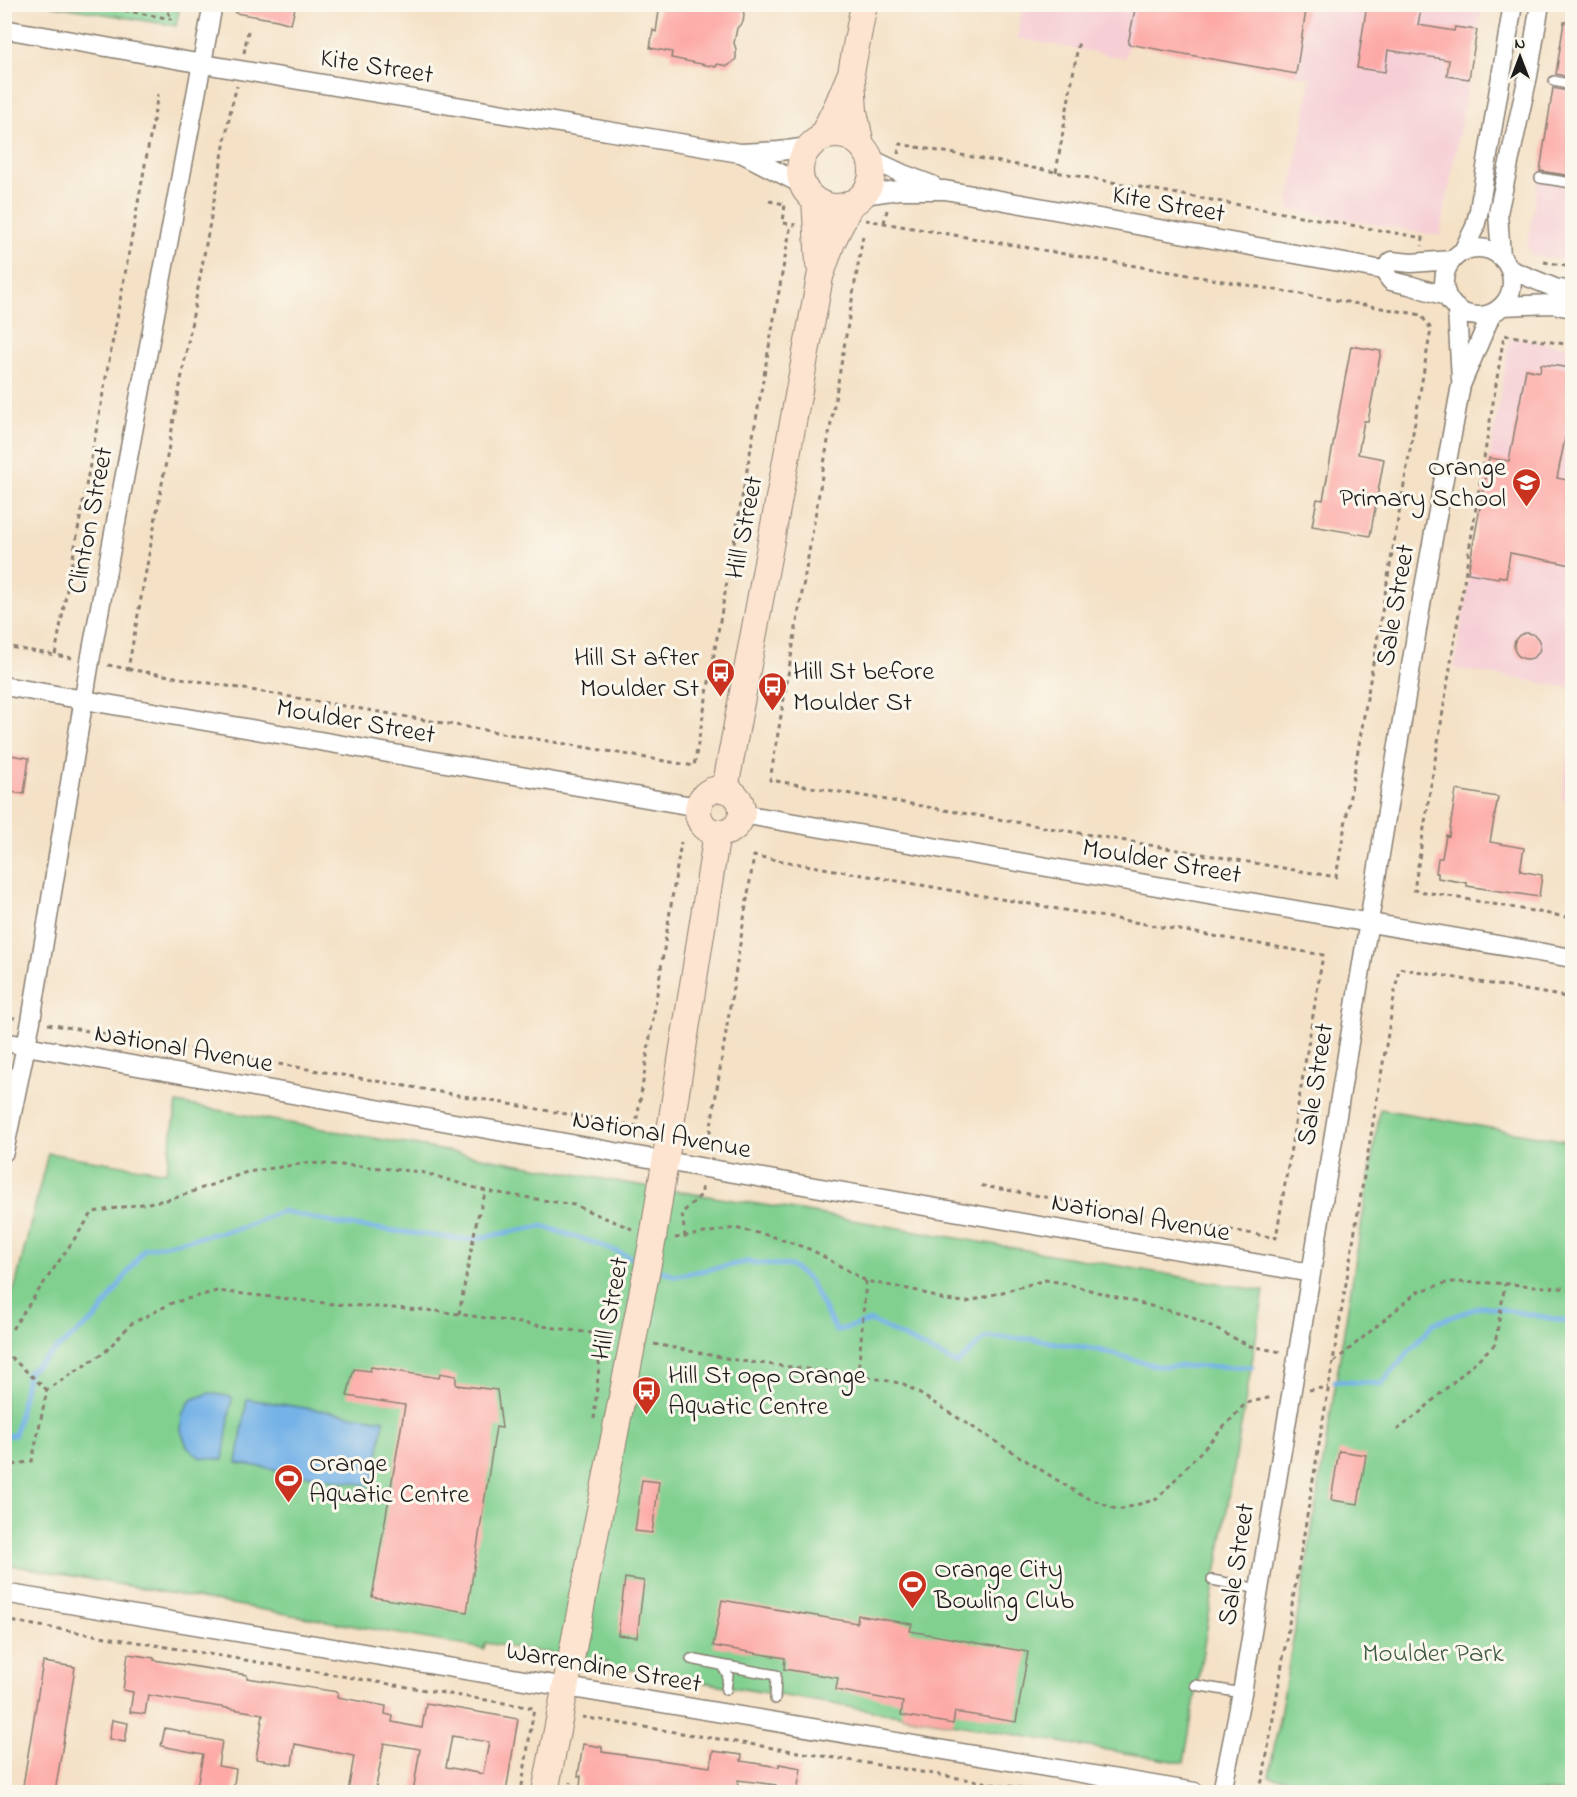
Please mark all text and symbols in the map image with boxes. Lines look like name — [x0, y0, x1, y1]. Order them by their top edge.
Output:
north arrow — [1490, 27, 1550, 87]
text: N — [1515, 32, 1526, 56]
street label: Kite Street — [317, 39, 436, 96]
street label: Kite Street — [1109, 176, 1228, 235]
street label: Clinton Street — [58, 444, 125, 597]
place label: Orange Primary School — [1339, 449, 1507, 519]
school or university icon: Orange Primary School — [1511, 466, 1543, 508]
street label: Hill Street — [716, 473, 775, 582]
street label: Sale Street — [1367, 541, 1426, 670]
place label: Hill St after Moulder St — [574, 639, 700, 709]
place label: Hill St before Moulder St — [793, 653, 935, 723]
bus stop icon: Hill St after Moulder St — [704, 656, 736, 698]
bus stop icon: Hill St before Moulder St — [756, 670, 788, 712]
street label: Moulder Street — [273, 689, 438, 756]
street label: Moulder Street — [1079, 829, 1244, 896]
street label: National Avenue — [91, 1015, 277, 1085]
street label: Sale Street — [1288, 1020, 1345, 1148]
street label: National Avenue — [569, 1101, 755, 1171]
street label: National Avenue — [1048, 1184, 1234, 1254]
street label: Hill Street — [582, 1254, 641, 1363]
place label: Hill St opp Orange Aquatic Centre — [668, 1357, 867, 1427]
bus stop icon: Hill St opp Orange Aquatic Centre — [631, 1374, 663, 1416]
place label: Orange Aquatic Centre — [309, 1445, 470, 1515]
sports icon: Orange Aquatic Centre — [272, 1462, 304, 1504]
street label: Sale Street — [1209, 1500, 1266, 1628]
place label: Orange City Bowling Club — [933, 1551, 1074, 1621]
sports icon: Orange City Bowling Club — [897, 1568, 929, 1610]
street label: Warrendine Street — [503, 1632, 704, 1705]
park label: Moulder Park — [1362, 1635, 1504, 1674]

